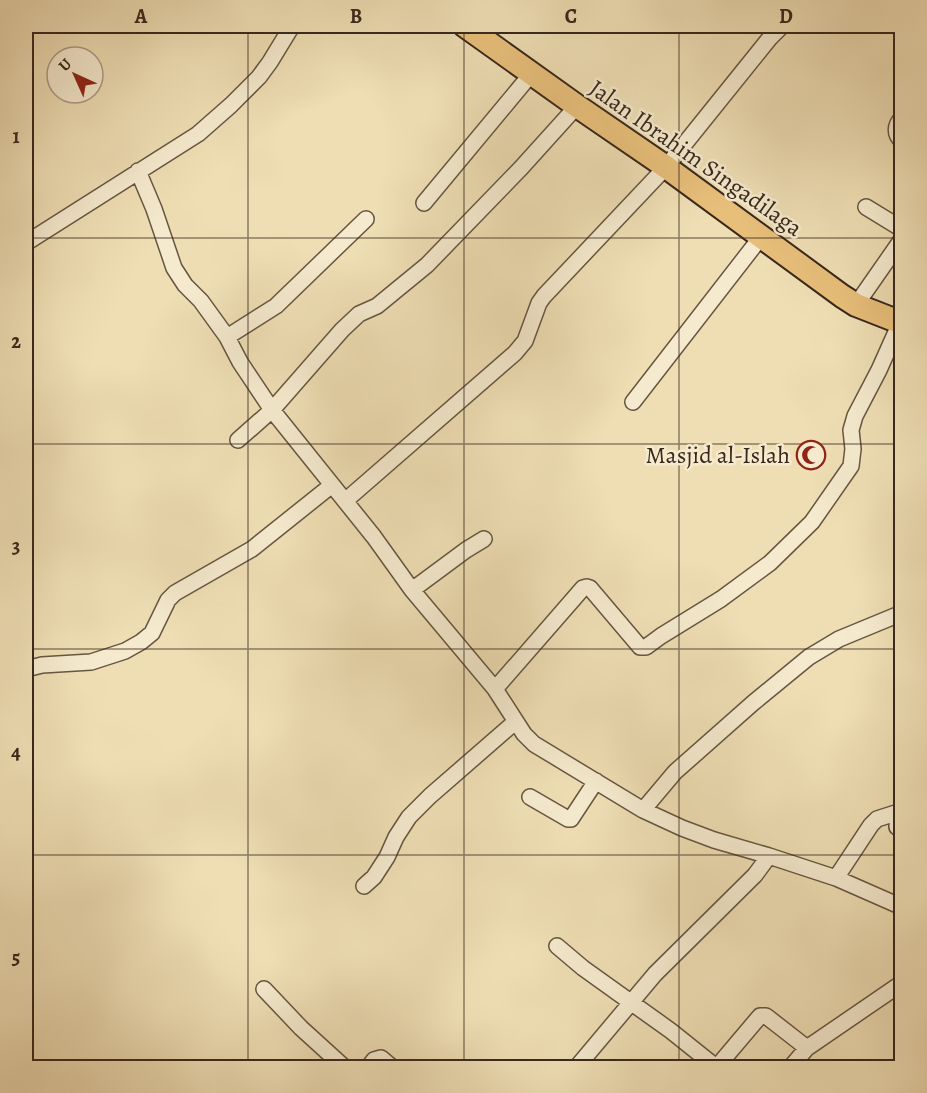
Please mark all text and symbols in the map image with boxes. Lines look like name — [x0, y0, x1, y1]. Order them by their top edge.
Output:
text: A — [134, 3, 148, 30]
text: B — [350, 3, 362, 30]
text: C — [565, 3, 577, 30]
text: D — [779, 3, 793, 30]
north arrow — [45, 45, 105, 105]
text: U — [54, 53, 77, 77]
street label: Jalan Ibrahim Singadilaga — [583, 72, 810, 244]
text: 1 — [12, 123, 20, 150]
text: 2 — [11, 328, 21, 355]
place label: Masjid al-Islah — [646, 439, 790, 471]
mosque icon: Masjid al-Islah — [795, 439, 827, 471]
text: 3 — [12, 533, 20, 560]
text: 4 — [11, 739, 21, 766]
text: 5 — [12, 944, 20, 971]

